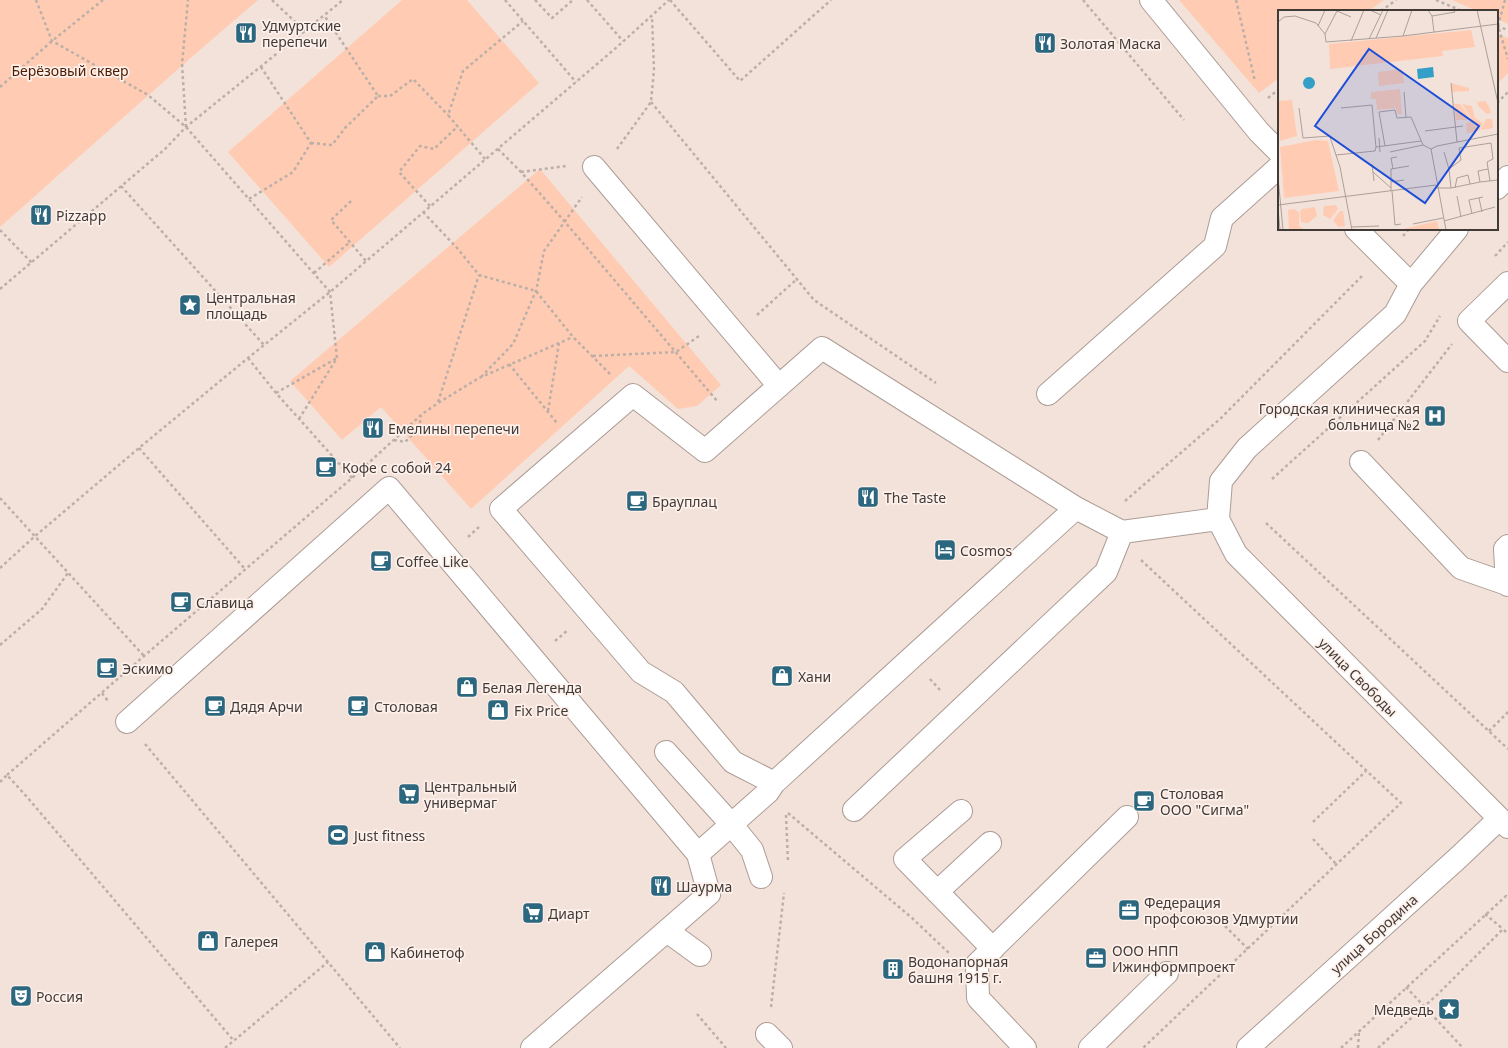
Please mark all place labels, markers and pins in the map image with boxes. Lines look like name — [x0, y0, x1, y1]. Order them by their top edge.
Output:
place label: Удмуртские перепечи — [262, 16, 341, 51]
restaurant icon: Удмуртские перепечи — [233, 20, 259, 46]
restaurant icon: Золотая Маска — [1032, 30, 1058, 56]
place label: Золотая Маска — [1060, 34, 1161, 53]
restaurant icon: Pizzapp — [28, 202, 54, 228]
place label: Pizzapp — [56, 206, 106, 225]
place label: Центральная площадь — [206, 288, 296, 323]
place icon: Центральная площадь — [177, 292, 203, 318]
place label: Городская клиническая больница №2 — [1259, 399, 1420, 434]
hospital icon: Городская клиническая больница №2 — [1422, 403, 1448, 429]
restaurant icon: Емелины перепечи — [360, 415, 386, 441]
place label: Емелины перепечи — [388, 419, 519, 438]
cafe icon: Кофе с собой 24 — [313, 454, 339, 480]
place label: Кофе с собой 24 — [342, 458, 451, 477]
restaurant icon: The Taste — [855, 484, 881, 510]
cafe icon: Брауплац — [624, 488, 650, 514]
place label: The Taste — [884, 488, 946, 507]
place label: Брауплац — [652, 492, 717, 511]
hotel icon: Cosmos — [932, 537, 958, 563]
place label: Cosmos — [960, 541, 1013, 560]
cafe icon: Coffee Like — [368, 548, 394, 574]
place label: Coffee Like — [396, 552, 469, 571]
cafe icon: Славица — [168, 589, 194, 615]
place label: Славица — [196, 593, 254, 612]
cafe icon: Эскимо — [94, 655, 120, 681]
place label: Эскимо — [122, 659, 173, 678]
shop icon: Хани — [769, 663, 795, 689]
place label: Хани — [798, 667, 831, 686]
shop icon: Белая Легенда — [454, 674, 480, 700]
place label: Белая Легенда — [482, 678, 582, 697]
cafe icon: Дядя Арчи — [202, 693, 228, 719]
cafe icon: Столовая — [345, 693, 371, 719]
place label: Дядя Арчи — [230, 697, 303, 716]
place label: Столовая — [374, 697, 438, 716]
shop icon: Fix Price — [485, 697, 511, 723]
place label: Fix Price — [514, 701, 569, 720]
place label: Центральный универмаг — [424, 777, 517, 812]
supermarket icon: Центральный универмаг — [396, 781, 422, 807]
place label: Столовая ООО "Сигма" — [1160, 784, 1249, 819]
cafe icon: Столовая ООО "Сигма" — [1131, 788, 1157, 814]
sports icon: Just fitness — [325, 822, 351, 848]
place label: Just fitness — [352, 826, 426, 845]
restaurant icon: Шаурма — [648, 873, 674, 899]
place label: Шаурма — [676, 877, 732, 896]
place label: Федерация профсоюзов Удмуртии — [1144, 893, 1298, 928]
office icon: Федерация профсоюзов Удмуртии — [1116, 897, 1142, 923]
supermarket icon: Диарт — [520, 900, 546, 926]
place label: Диарт — [548, 904, 590, 923]
shop icon: Галерея — [195, 928, 221, 954]
place label: Галерея — [224, 932, 278, 951]
shop icon: Кабинетоф — [362, 939, 388, 965]
place label: ООО НПП Ижинформпроект — [1112, 941, 1236, 976]
place label: Кабинетоф — [390, 943, 465, 962]
office icon: ООО НПП Ижинформпроект — [1083, 945, 1109, 971]
place label: Водонапорная башня 1915 г. — [908, 952, 1008, 987]
building icon: Водонапорная башня 1915 г. — [880, 956, 906, 982]
theatre icon: Россия — [8, 983, 34, 1009]
place label: Россия — [36, 987, 83, 1006]
place icon: Медведь — [1436, 996, 1462, 1022]
place label: Медведь — [1374, 1000, 1434, 1019]

